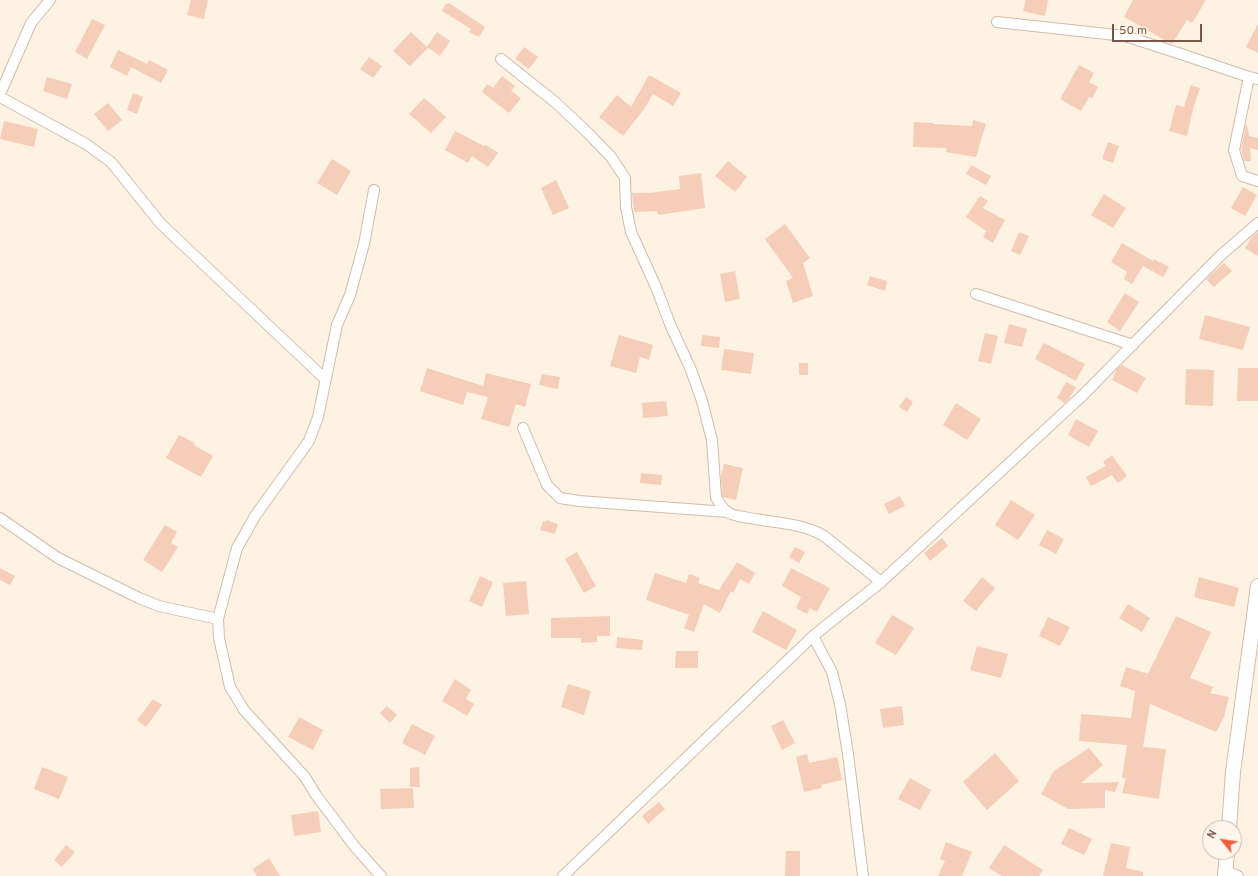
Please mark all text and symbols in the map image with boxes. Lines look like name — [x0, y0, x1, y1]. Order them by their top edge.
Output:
scale bar — [1114, 16, 1204, 42]
text: 50 m — [1119, 23, 1147, 39]
north arrow — [1202, 820, 1242, 860]
text: N — [1204, 828, 1221, 841]

